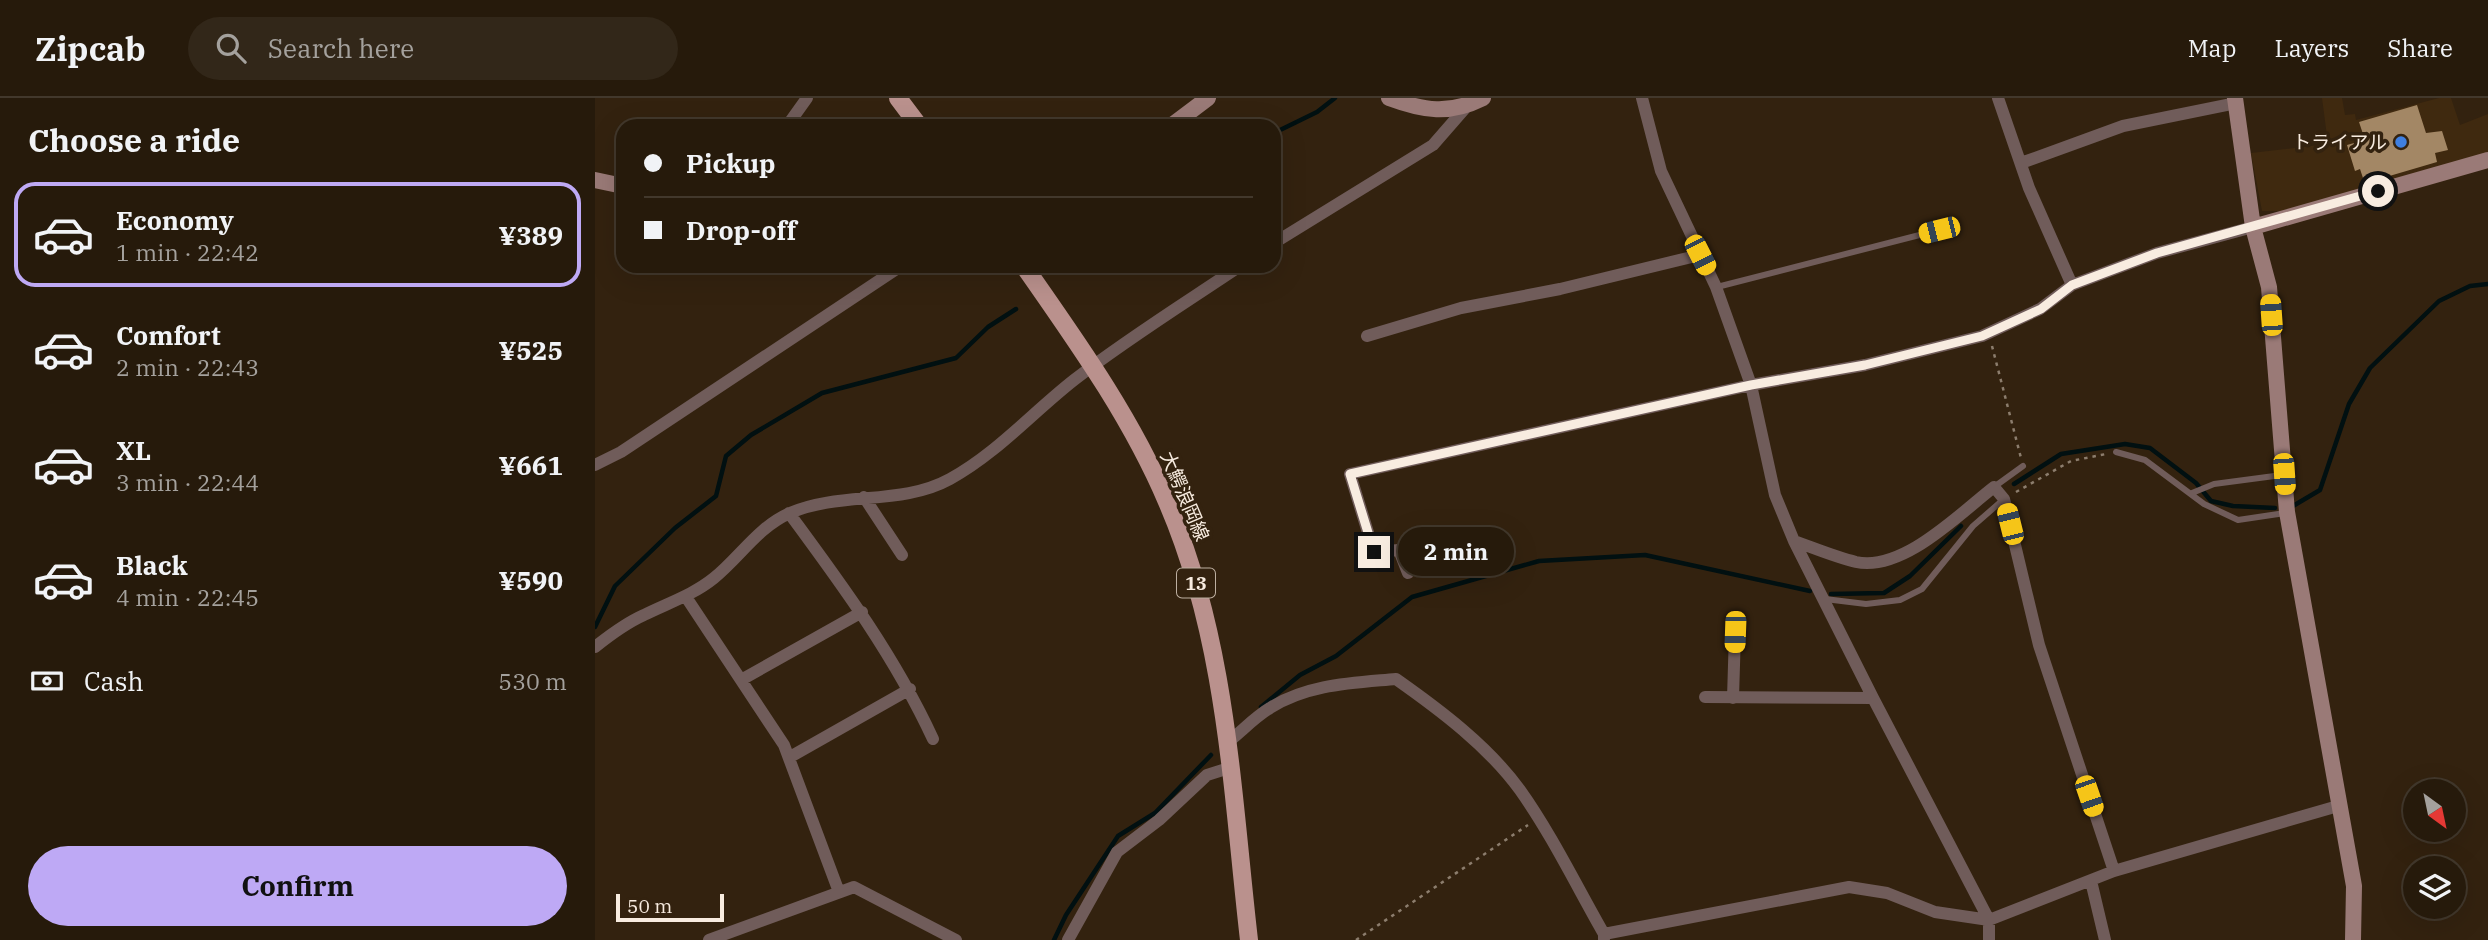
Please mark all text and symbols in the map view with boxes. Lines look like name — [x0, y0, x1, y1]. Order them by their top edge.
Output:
search box — [188, 17, 678, 80]
text: Zipcab — [35, 27, 146, 70]
icon: search — [212, 29, 250, 67]
text: Search here — [268, 31, 414, 65]
text: Map — [2188, 32, 2236, 64]
text: Layers — [2274, 32, 2349, 64]
text: Share — [2387, 32, 2453, 64]
text: Choose a ride — [28, 119, 240, 161]
place label: トライアル — [2292, 130, 2387, 154]
marker: トライアル — [2393, 134, 2409, 150]
text: Pickup — [686, 146, 776, 180]
route start — [2362, 175, 2394, 207]
icon: car — [32, 203, 95, 266]
text: Economy — [116, 203, 234, 237]
text: Drop-off — [686, 213, 797, 247]
car — [1917, 215, 1962, 245]
text: ¥389 — [498, 218, 563, 252]
car — [1682, 232, 1719, 278]
text: 1 min · 22:42 — [116, 237, 259, 267]
car — [2260, 293, 2283, 337]
icon: car — [32, 318, 95, 381]
text: Comfort — [116, 318, 221, 352]
text: ¥525 — [498, 333, 563, 367]
text: 2 min · 22:43 — [116, 352, 259, 382]
icon: car — [32, 433, 95, 496]
text: XL — [116, 433, 151, 467]
text: ¥661 — [498, 448, 563, 482]
street label: 大鰐浪岡線 — [1155, 448, 1215, 544]
car — [2273, 452, 2296, 496]
text: 3 min · 22:44 — [116, 467, 259, 497]
car — [1995, 501, 2026, 547]
callout: 2 min — [1399, 528, 1514, 576]
route end — [1358, 536, 1390, 568]
text: 2 min — [1424, 536, 1488, 566]
icon: car — [32, 548, 95, 611]
text: Black — [116, 548, 188, 582]
text: ¥590 — [498, 563, 563, 597]
road number: 13 — [1177, 569, 1215, 598]
text: 4 min · 22:45 — [116, 582, 259, 612]
car — [1724, 611, 1747, 653]
icon: cash — [28, 662, 66, 700]
text: Cash — [84, 664, 144, 698]
text: 530 m — [498, 666, 567, 696]
car — [2073, 773, 2106, 819]
north arrow — [2403, 779, 2466, 842]
map controls — [2403, 779, 2466, 919]
button: Confirm — [28, 846, 567, 926]
button: layers — [2403, 856, 2466, 919]
scale bar — [616, 891, 725, 923]
text: 50 m — [627, 894, 672, 918]

